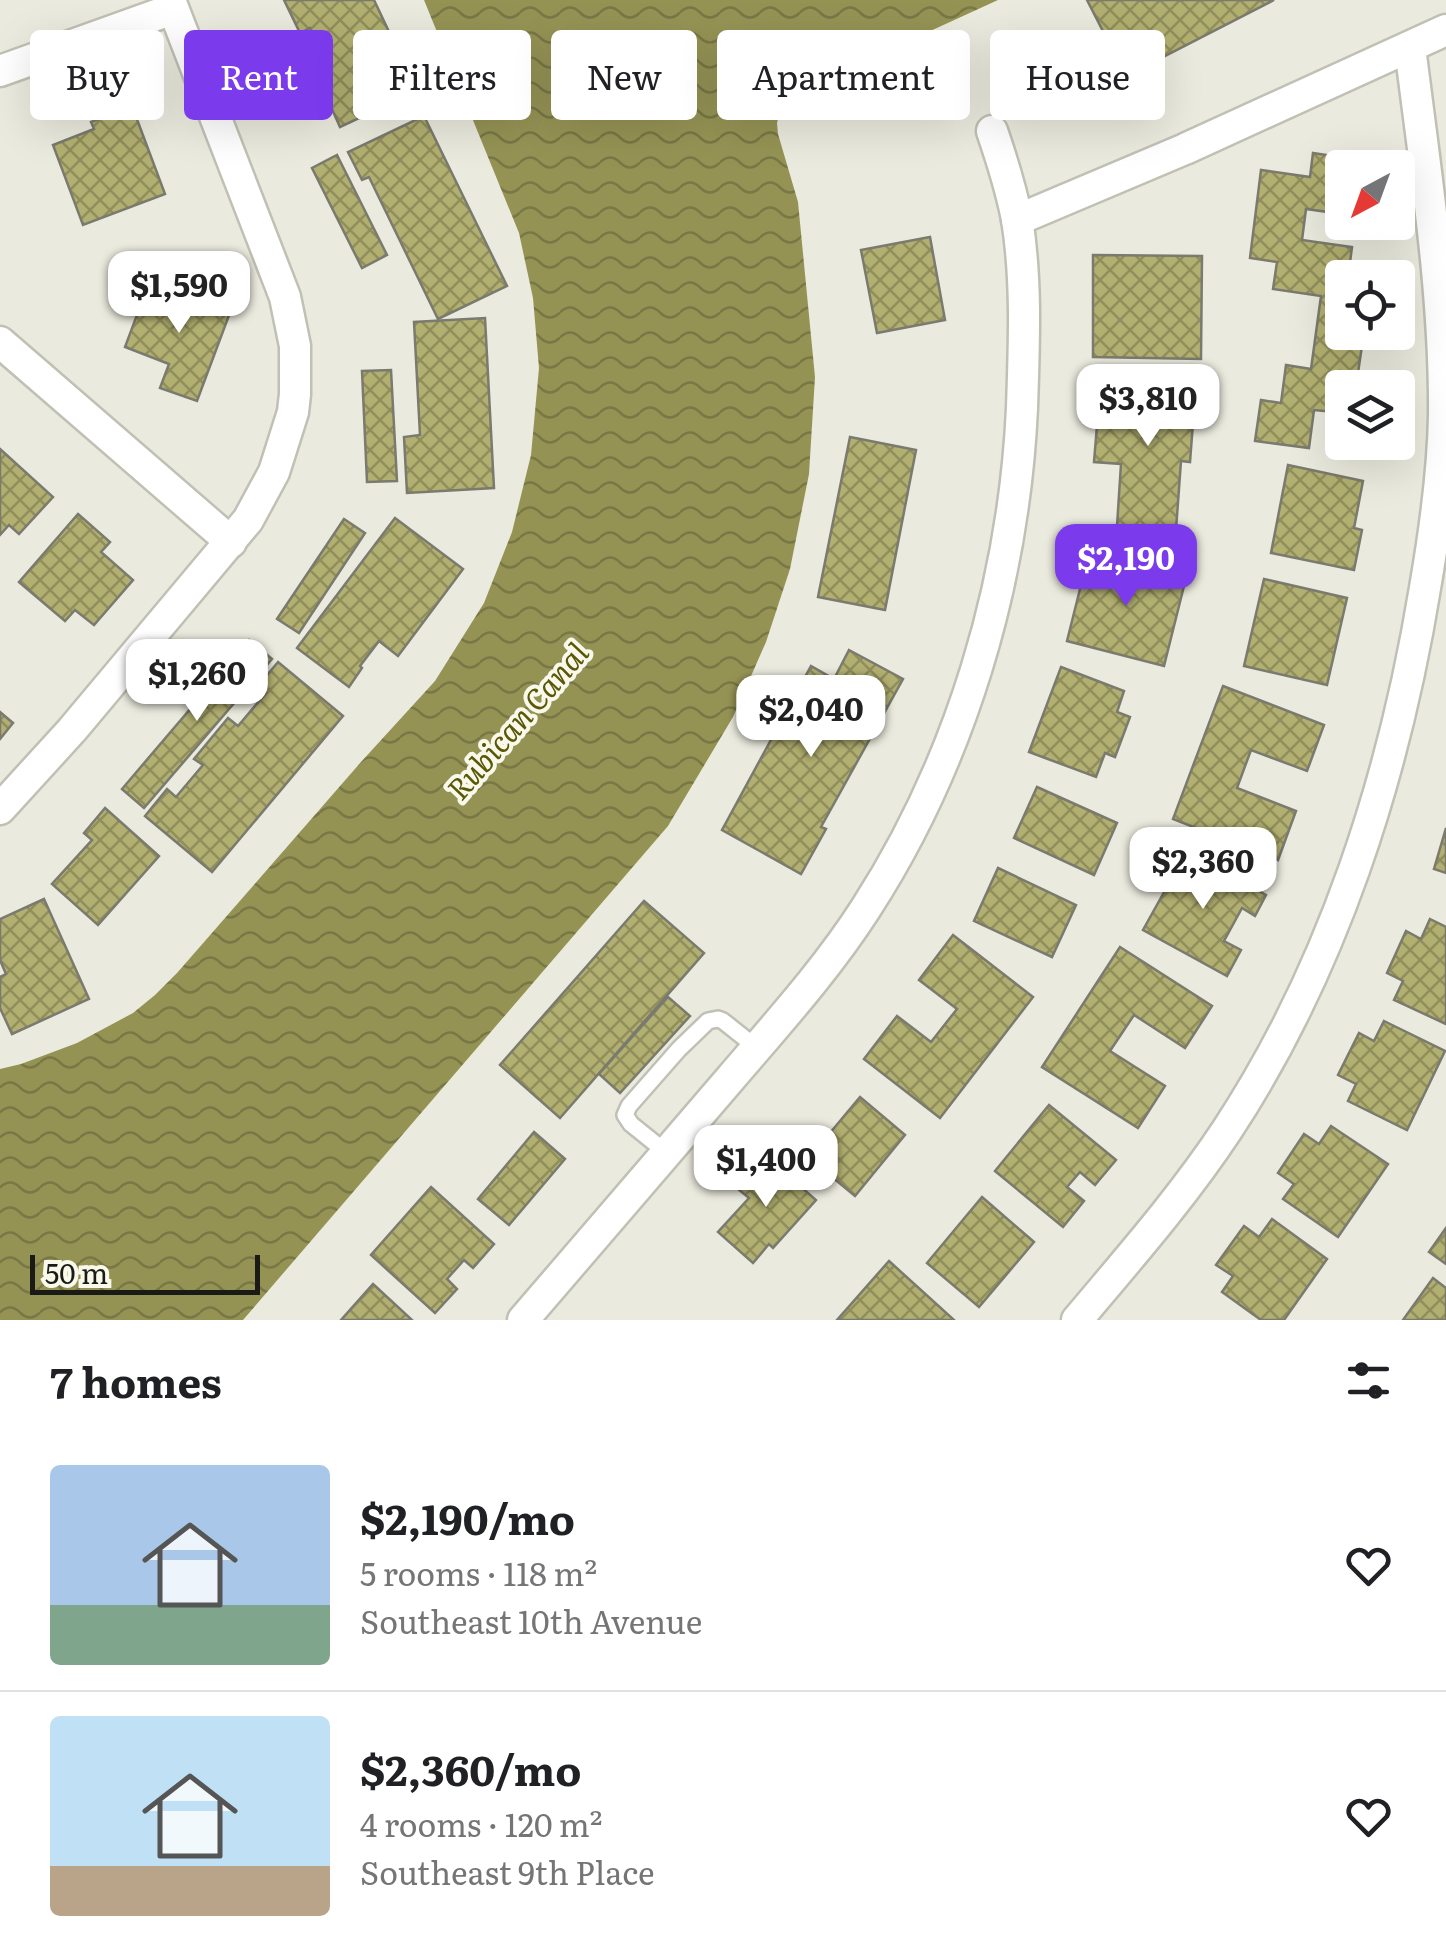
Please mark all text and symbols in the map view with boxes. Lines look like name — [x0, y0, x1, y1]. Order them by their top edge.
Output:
chip: Buy — [30, 30, 164, 120]
chip: Rent — [184, 30, 333, 120]
chip: Filters — [353, 30, 531, 120]
chip: New — [551, 30, 697, 120]
chip: Apartment — [717, 30, 970, 120]
chip: House — [990, 30, 1165, 120]
north arrow — [1325, 150, 1415, 240]
map controls — [1325, 150, 1415, 460]
pin: $1,590 — [98, 251, 260, 336]
text: $1,590 — [130, 259, 228, 307]
button: locate — [1325, 260, 1415, 350]
pin: $3,810 — [1067, 364, 1229, 449]
button: layers — [1325, 370, 1415, 460]
text: $3,810 — [1098, 372, 1198, 420]
pin: $2,190 — [1045, 524, 1207, 609]
text: $2,190 — [1077, 532, 1175, 580]
water label: Rubican Canal — [435, 631, 597, 809]
pin: $1,260 — [116, 639, 278, 724]
text: $1,260 — [148, 647, 246, 695]
pin: $2,040 — [730, 675, 892, 760]
text: $2,040 — [758, 683, 864, 731]
pin: $2,360 — [1122, 827, 1284, 912]
text: $2,360 — [1152, 835, 1254, 883]
pin: $1,400 — [685, 1125, 847, 1210]
text: $1,400 — [716, 1133, 816, 1181]
scale bar — [30, 1250, 260, 1294]
text: 50 m — [45, 1251, 108, 1293]
text: 7 homes — [50, 1349, 222, 1411]
icon: filters — [1341, 1353, 1396, 1408]
text: $2,190/mo — [360, 1486, 575, 1548]
icon: home — [130, 1505, 250, 1625]
icon: heart — [1341, 1538, 1396, 1593]
text: 5 rooms · 118 m² — [360, 1548, 597, 1596]
text: Southeast 10th Avenue — [360, 1596, 702, 1644]
text: $2,360/mo — [360, 1737, 581, 1799]
icon: home — [130, 1756, 250, 1876]
icon: heart — [1341, 1789, 1396, 1844]
text: 4 rooms · 120 m² — [360, 1799, 603, 1847]
text: Southeast 9th Place — [360, 1847, 655, 1895]

